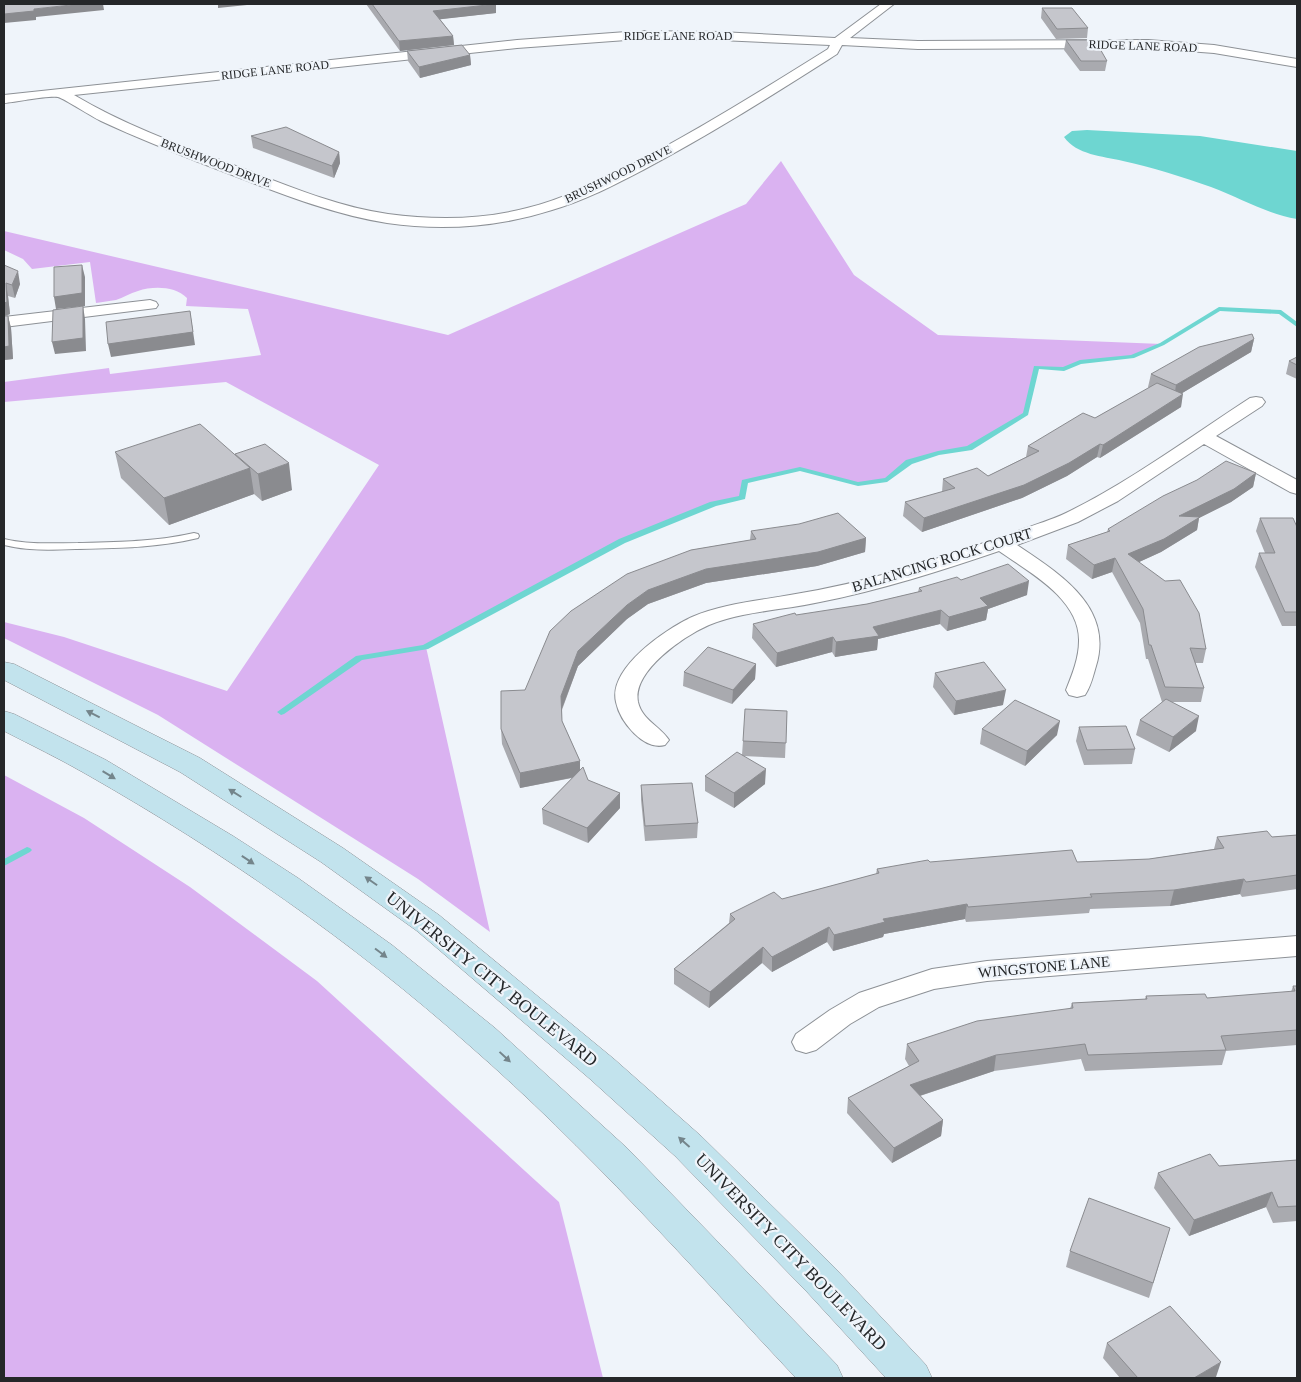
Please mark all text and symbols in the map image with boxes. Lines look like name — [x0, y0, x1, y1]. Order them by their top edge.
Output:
street label: RIDGE LANE ROAD — [624, 29, 733, 43]
street label: RIDGE LANE ROAD — [1088, 37, 1198, 55]
street label: RIDGE LANE ROAD — [220, 57, 330, 83]
street label: BRUSHWOOD DRIVE — [159, 136, 273, 190]
street label: BRUSHWOOD DRIVE — [562, 142, 674, 206]
street label: BALANCING ROCK COURT — [850, 525, 1034, 595]
one-way arrow — [86, 710, 100, 718]
one-way arrow — [102, 771, 115, 780]
one-way arrow — [228, 788, 241, 797]
one-way arrow — [241, 855, 254, 865]
one-way arrow — [364, 876, 378, 886]
street label: UNIVERSITY CITY BOULEVARD — [382, 887, 602, 1071]
one-way arrow — [374, 948, 387, 959]
street label: WINGSTONE LANE — [977, 953, 1111, 981]
one-way arrow — [499, 1051, 511, 1063]
one-way arrow — [678, 1136, 690, 1148]
street label: UNIVERSITY CITY BOULEVARD — [691, 1149, 891, 1355]

